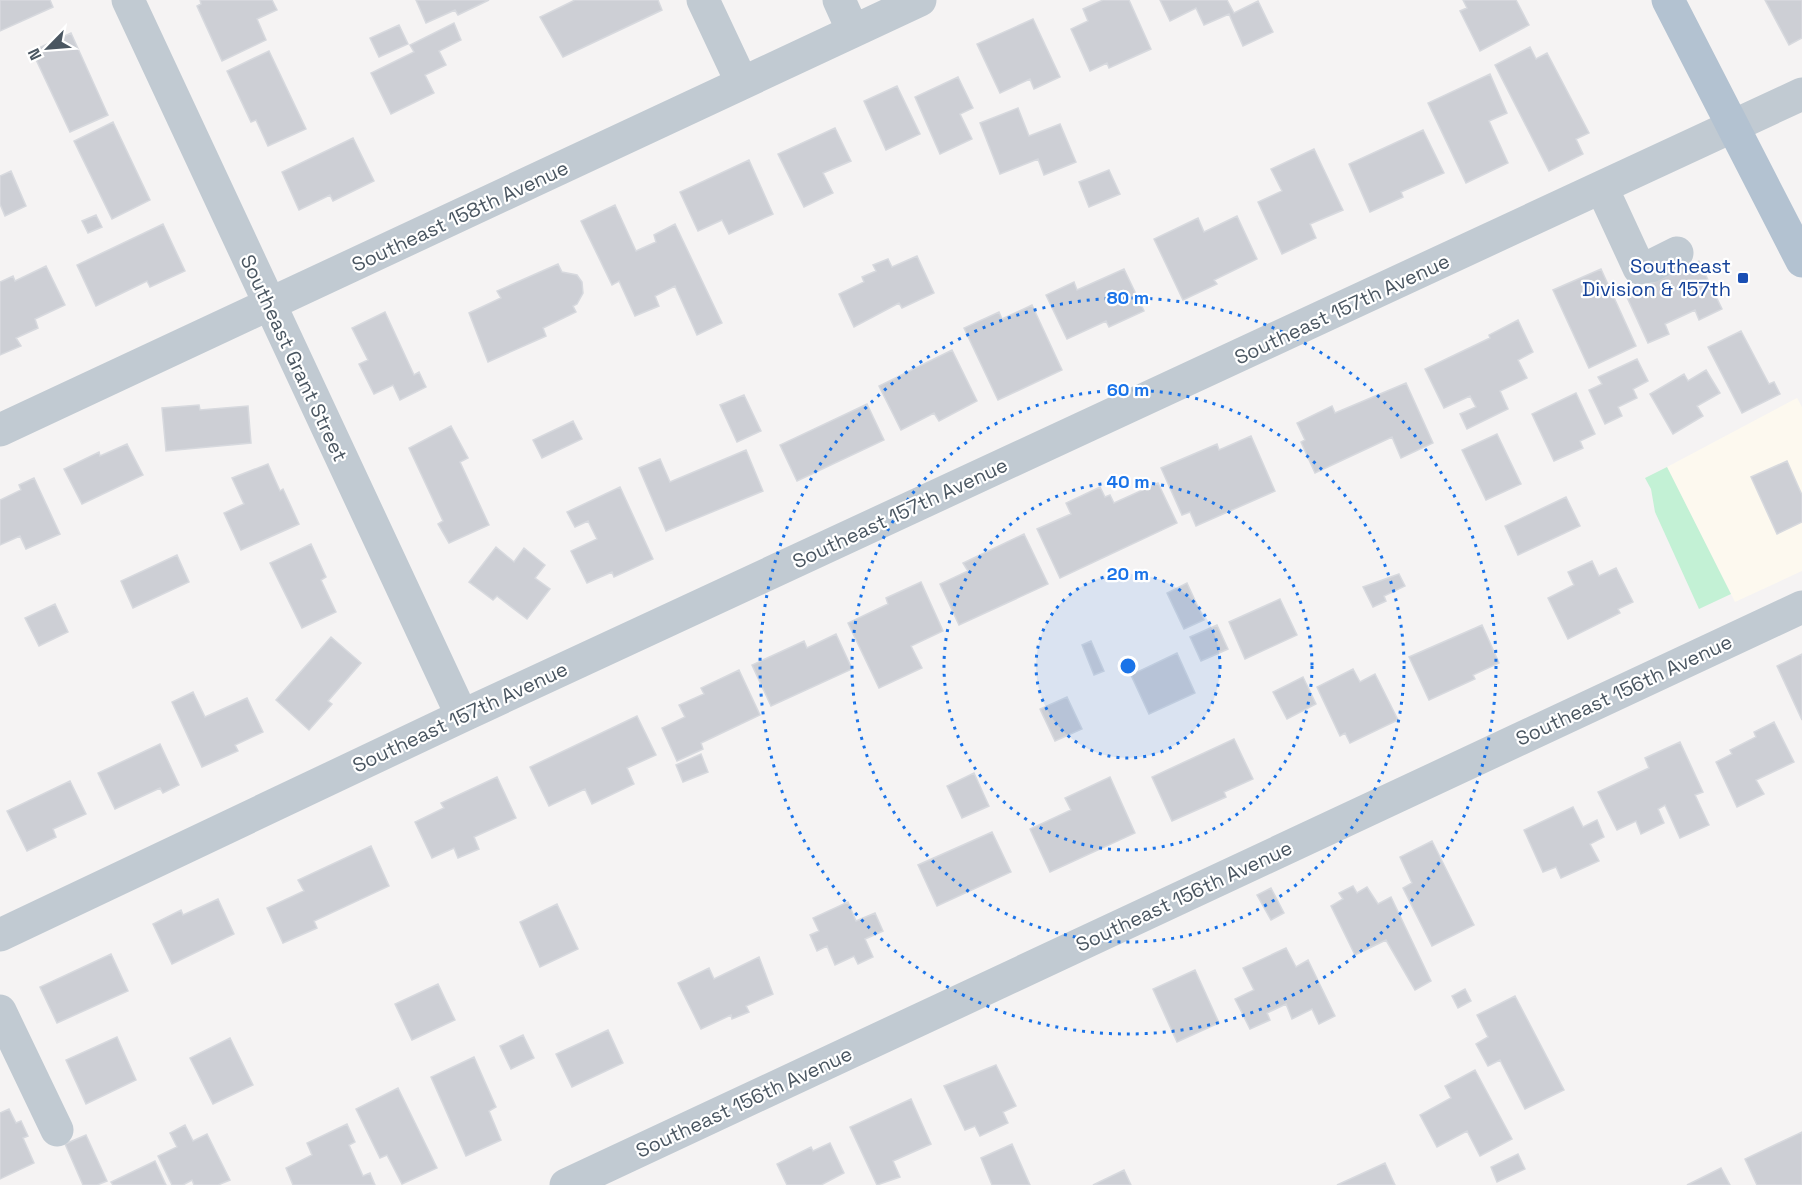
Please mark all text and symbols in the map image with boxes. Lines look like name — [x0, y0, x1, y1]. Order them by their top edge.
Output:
north arrow — [18, 18, 78, 78]
text: N — [23, 45, 47, 63]
street label: Southeast 158th Avenue — [348, 154, 572, 278]
street label: Southeast 157th Avenue — [1230, 248, 1454, 370]
street label: Southeast Grant Street — [235, 250, 353, 466]
place label: Southeast Division & 157th — [1582, 253, 1731, 302]
marker: Southeast Division & 157th — [1736, 271, 1750, 285]
text: 80 m — [1107, 286, 1149, 309]
text: 60 m — [1107, 378, 1149, 401]
street label: Southeast 157th Avenue — [788, 452, 1012, 574]
text: 40 m — [1106, 470, 1150, 493]
text: 20 m — [1107, 562, 1149, 585]
street label: Southeast 156th Avenue — [1512, 628, 1736, 752]
street label: Southeast 157th Avenue — [348, 656, 572, 778]
centre of rings — [1118, 656, 1138, 676]
street label: Southeast 156th Avenue — [1072, 834, 1296, 958]
street label: Southeast 156th Avenue — [632, 1040, 856, 1164]

